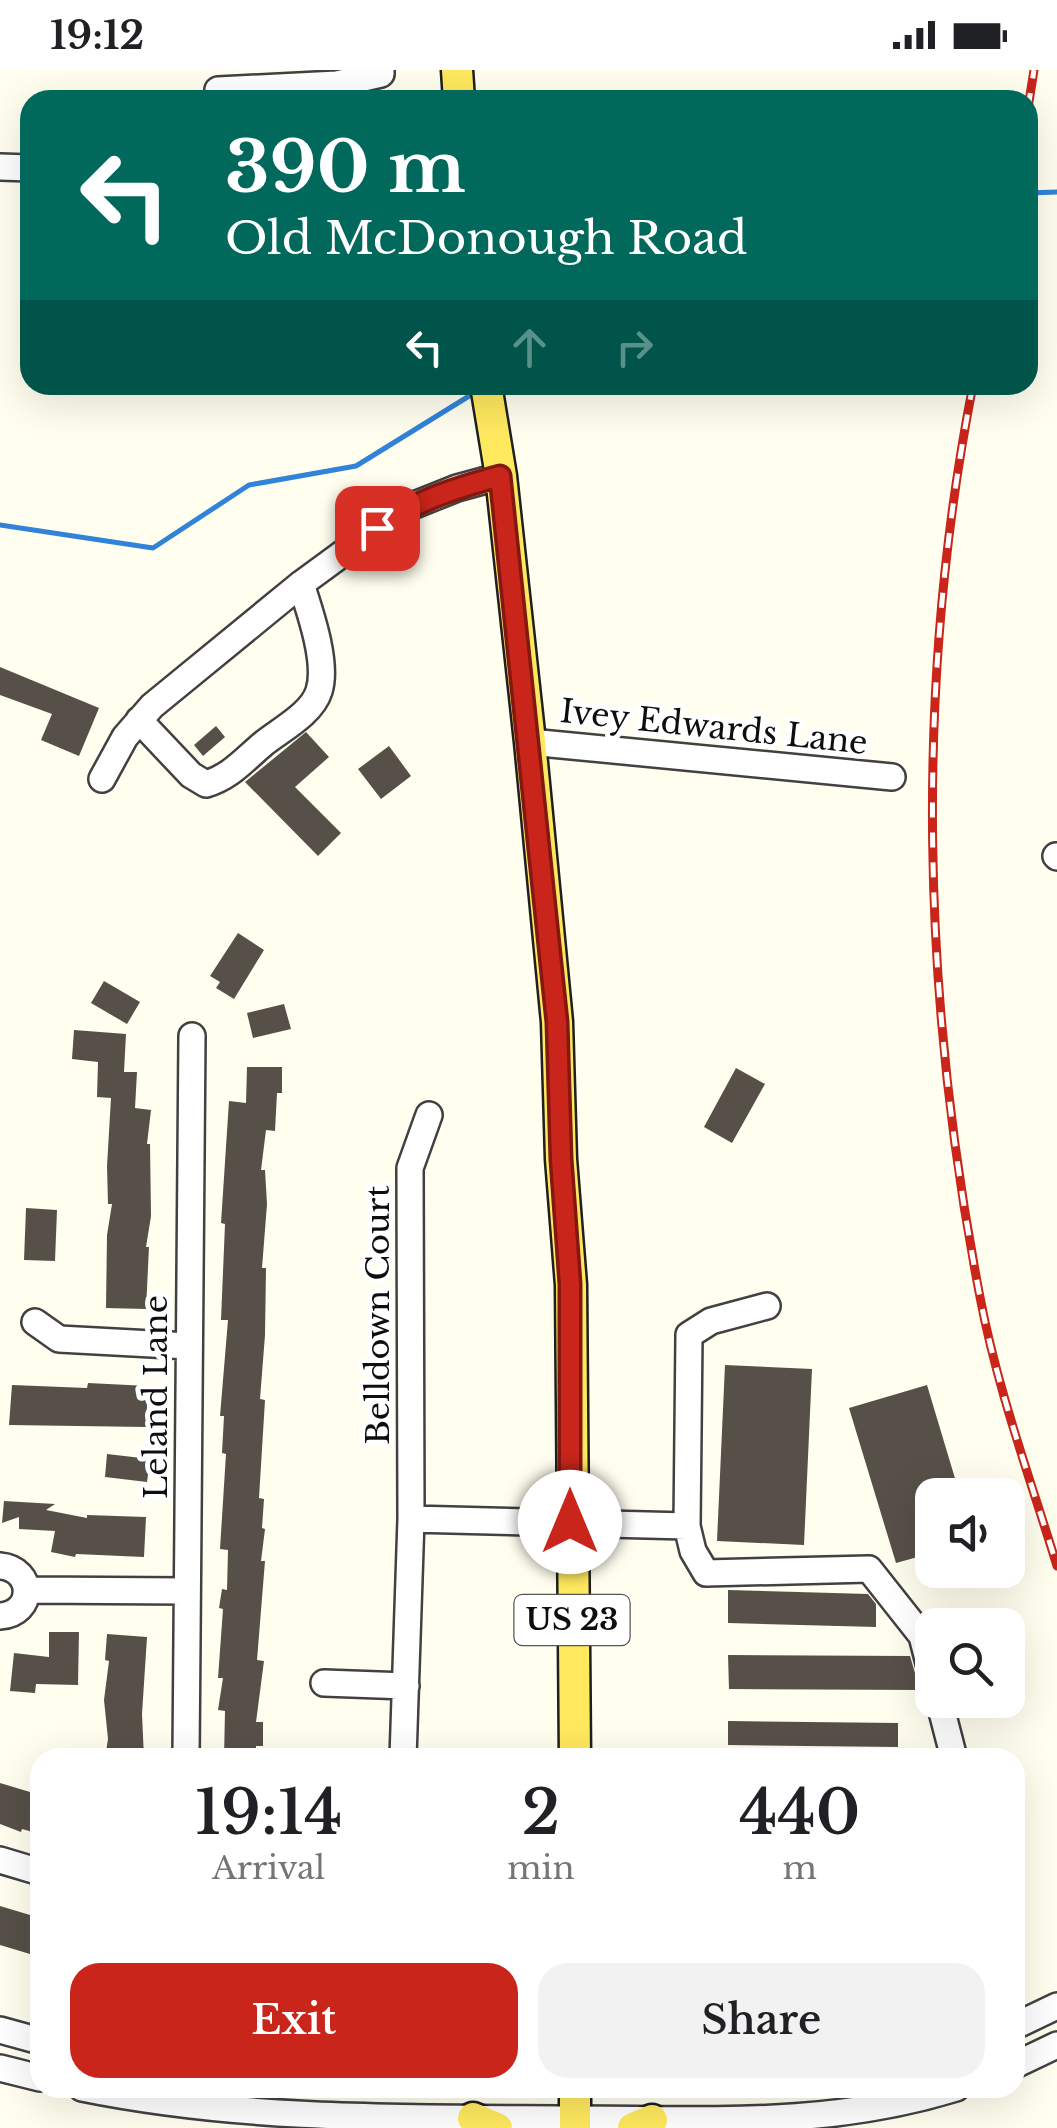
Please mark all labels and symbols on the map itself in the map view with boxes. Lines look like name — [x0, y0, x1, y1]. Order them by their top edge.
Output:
pin — [335, 486, 420, 571]
street label: Ivey Edwards Lane — [558, 691, 870, 763]
street label: Belldown Court — [358, 1185, 398, 1445]
street label: Leland Lane — [136, 1295, 176, 1499]
position arrow — [518, 1470, 622, 1574]
road number: US 23 — [514, 1595, 630, 1645]

